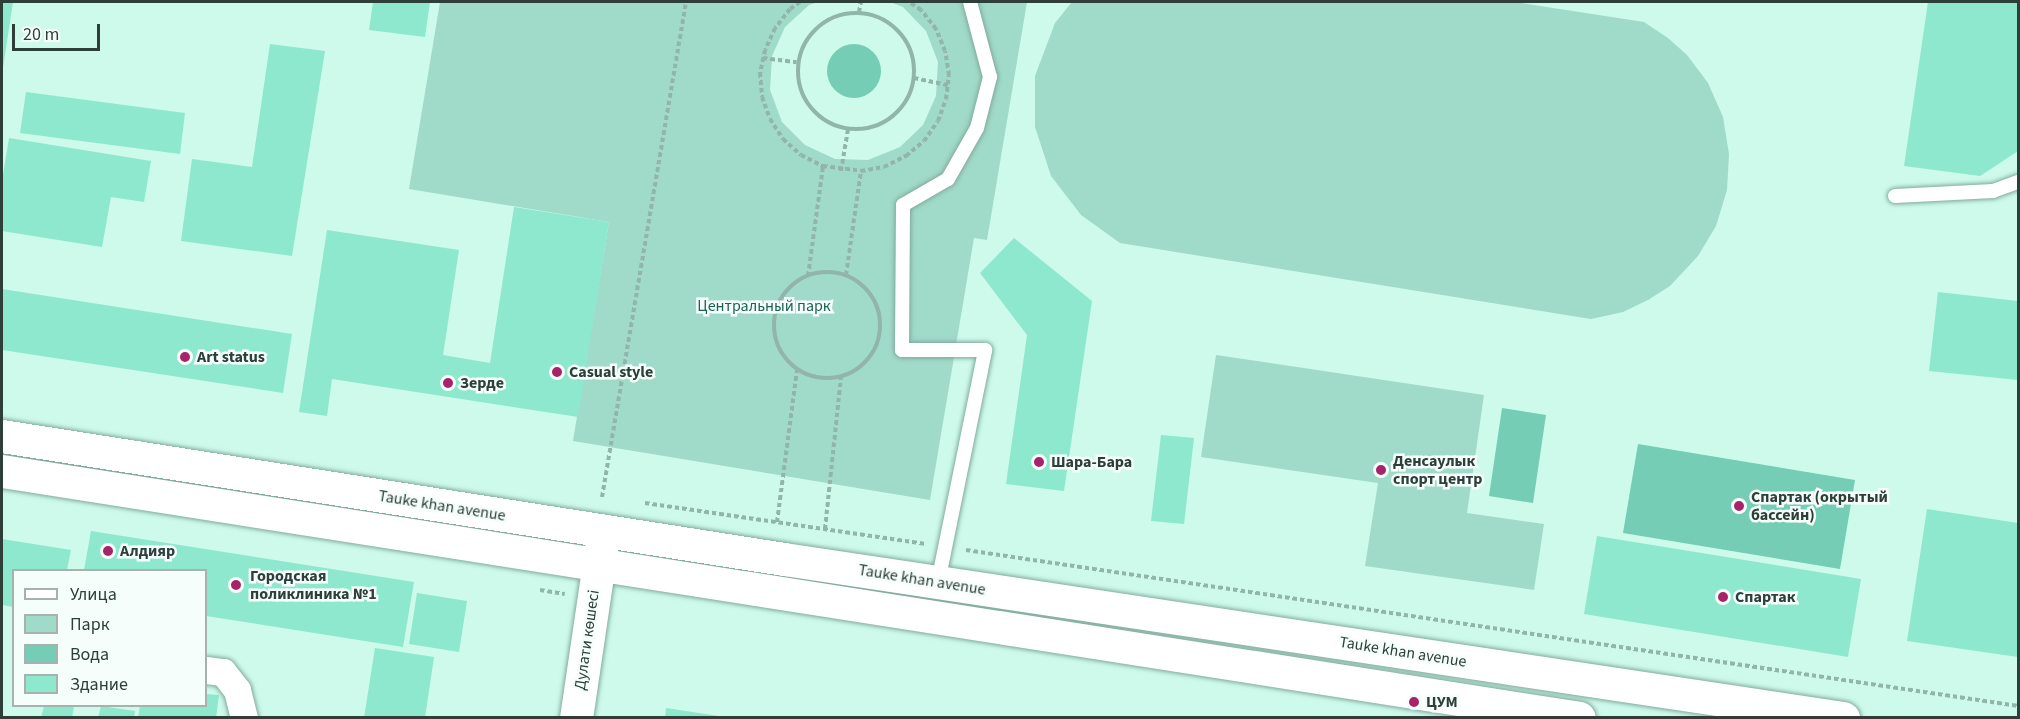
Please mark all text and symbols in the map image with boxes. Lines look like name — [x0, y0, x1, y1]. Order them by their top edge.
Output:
scale bar — [15, 12, 104, 50]
text: 20 m — [23, 22, 59, 47]
park label: Центральный парк — [697, 296, 831, 316]
place label: Art status — [197, 347, 265, 367]
marker: Art status — [178, 350, 192, 364]
place label: Casual style — [569, 362, 653, 382]
marker: Casual style — [550, 365, 564, 379]
place label: Зерде — [460, 373, 504, 393]
marker: Зерде — [441, 376, 455, 390]
place label: Денсаулык спорт центр — [1393, 451, 1483, 489]
place label: Шара-Бара — [1051, 452, 1132, 472]
marker: Шара-Бара — [1032, 455, 1046, 469]
marker: Денсаулык спорт центр — [1374, 463, 1388, 477]
street label: Tauke khan avenue — [377, 486, 507, 526]
place label: Спартак (окрытый бассейн) — [1751, 487, 1888, 525]
marker: Спартак (окрытый бассейн) — [1732, 499, 1746, 513]
place label: Алдияр — [120, 541, 175, 561]
marker: Алдияр — [101, 544, 115, 558]
street label: Tauke khan avenue — [857, 560, 987, 600]
place label: Городская поликлиника №1 — [250, 566, 377, 604]
legend — [12, 569, 207, 707]
marker: Городская поликлиника №1 — [227, 576, 245, 594]
text: Улица — [70, 582, 117, 607]
place label: Спартак — [1735, 587, 1795, 607]
street label: Дулати көшесі — [570, 589, 604, 691]
marker: Спартак — [1716, 590, 1730, 604]
text: Парк — [70, 612, 110, 637]
street label: Tauke khan avenue — [1338, 632, 1468, 672]
text: Вода — [70, 642, 109, 667]
text: Здание — [70, 672, 128, 697]
place label: ЦУМ — [1426, 692, 1458, 712]
marker: ЦУМ — [1407, 695, 1421, 709]

